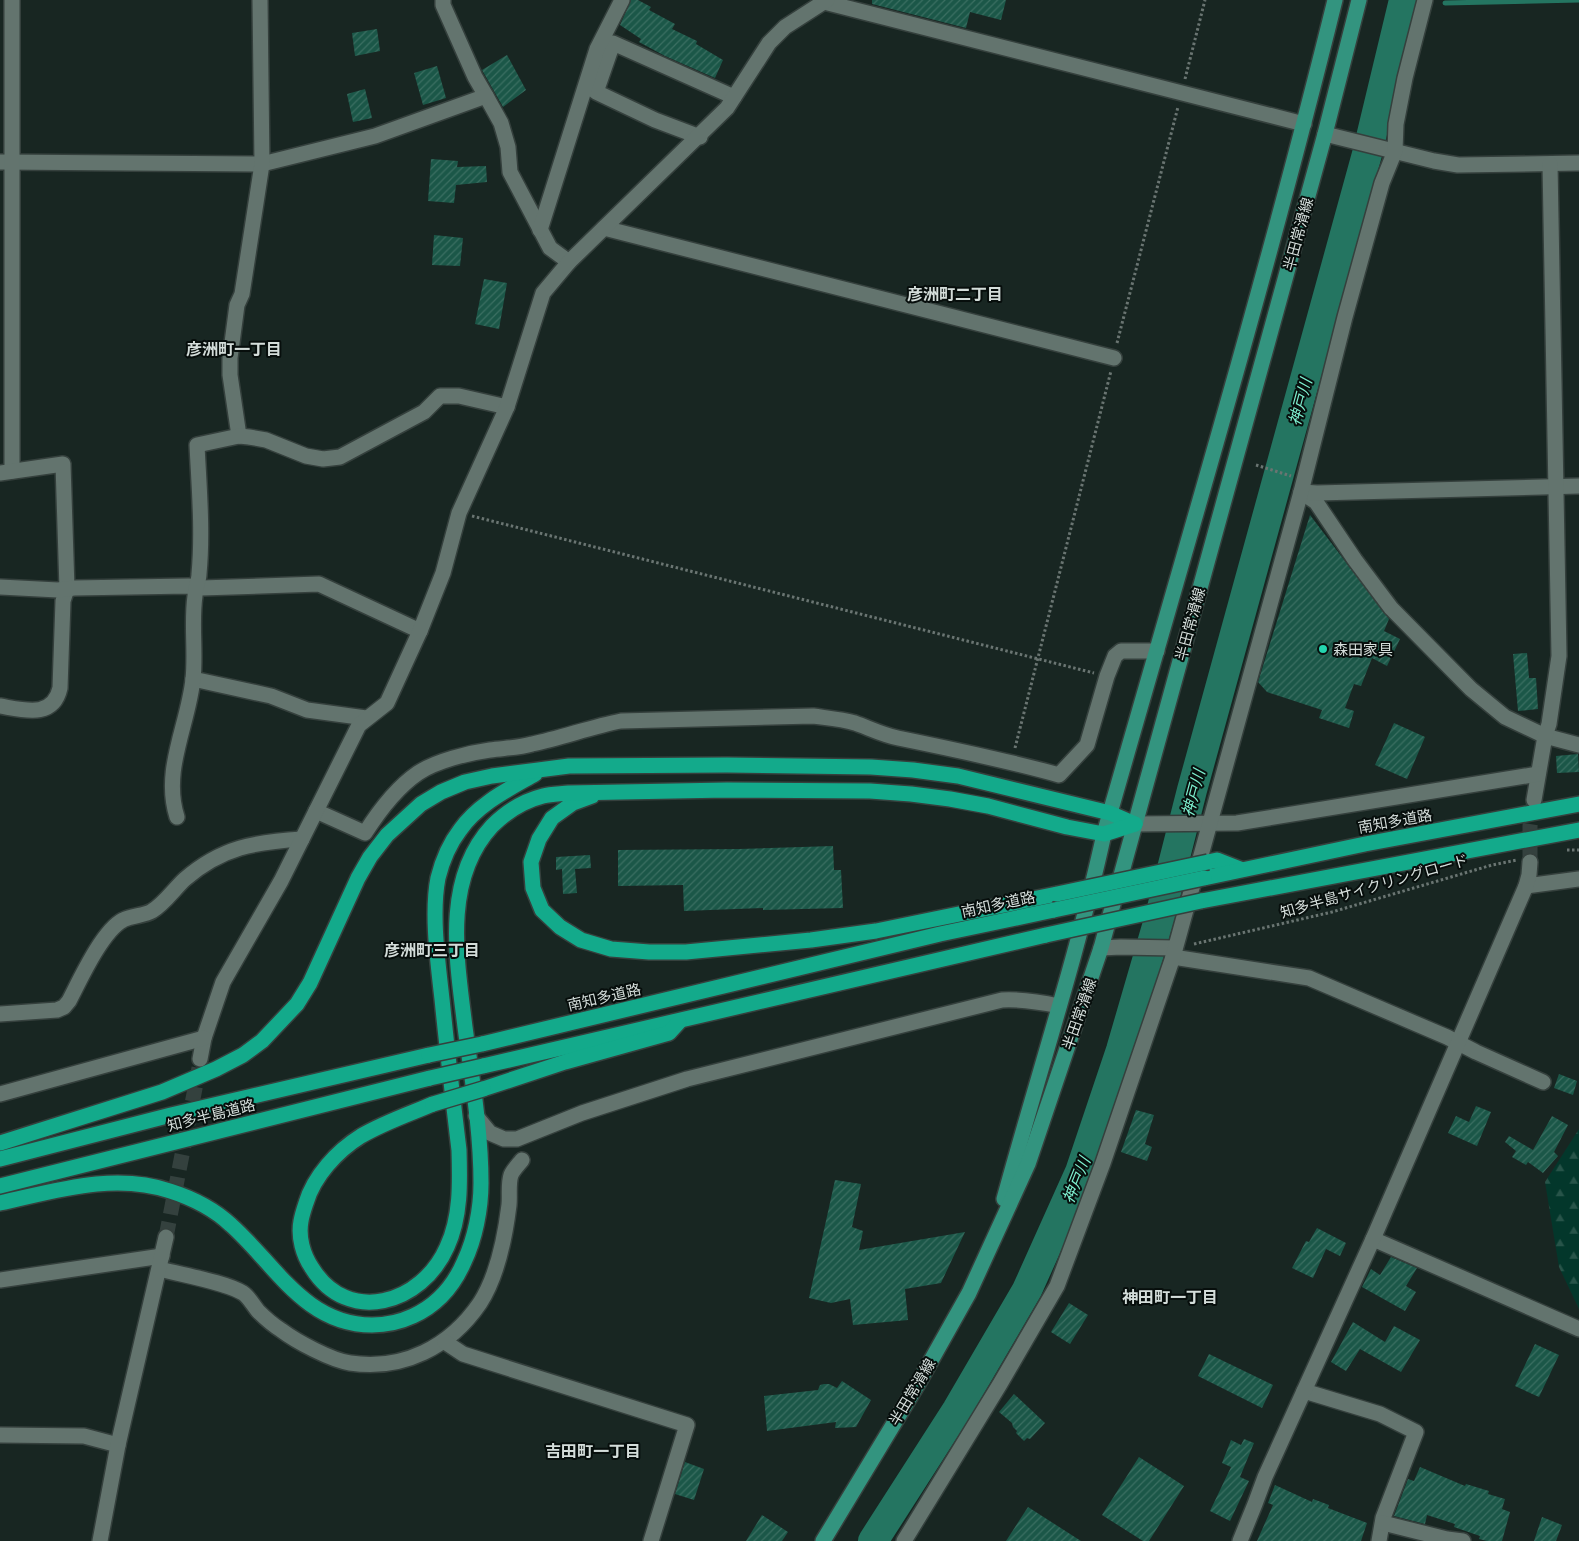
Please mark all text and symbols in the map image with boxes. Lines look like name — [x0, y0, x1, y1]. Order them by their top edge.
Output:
street label: 半田常滑線 — [1279, 195, 1317, 273]
district label: 彦洲町二丁目 — [907, 284, 1003, 304]
district label: 彦洲町一丁目 — [186, 339, 282, 359]
water label: 神戸川 — [1284, 374, 1316, 428]
street label: 半田常滑線 — [1171, 585, 1209, 663]
place label: 森田家具 — [1333, 640, 1393, 659]
marker: 森田家具 — [1317, 643, 1329, 655]
water label: 神戸川 — [1177, 765, 1209, 819]
street label: 南知多道路 — [1356, 805, 1434, 837]
street label: 知多半島サイクリングロード — [1278, 850, 1470, 922]
street label: 南知多道路 — [959, 887, 1037, 921]
district label: 彦洲町三丁目 — [384, 940, 480, 960]
street label: 半田常滑線 — [1058, 975, 1100, 1053]
street label: 南知多道路 — [565, 979, 643, 1015]
street label: 知多半島道路 — [165, 1095, 257, 1135]
water label: 神戸川 — [1058, 1152, 1095, 1206]
district label: 神田町一丁目 — [1122, 1287, 1218, 1307]
street label: 半田常滑線 — [885, 1355, 939, 1429]
district label: 吉田町一丁目 — [545, 1441, 641, 1461]

